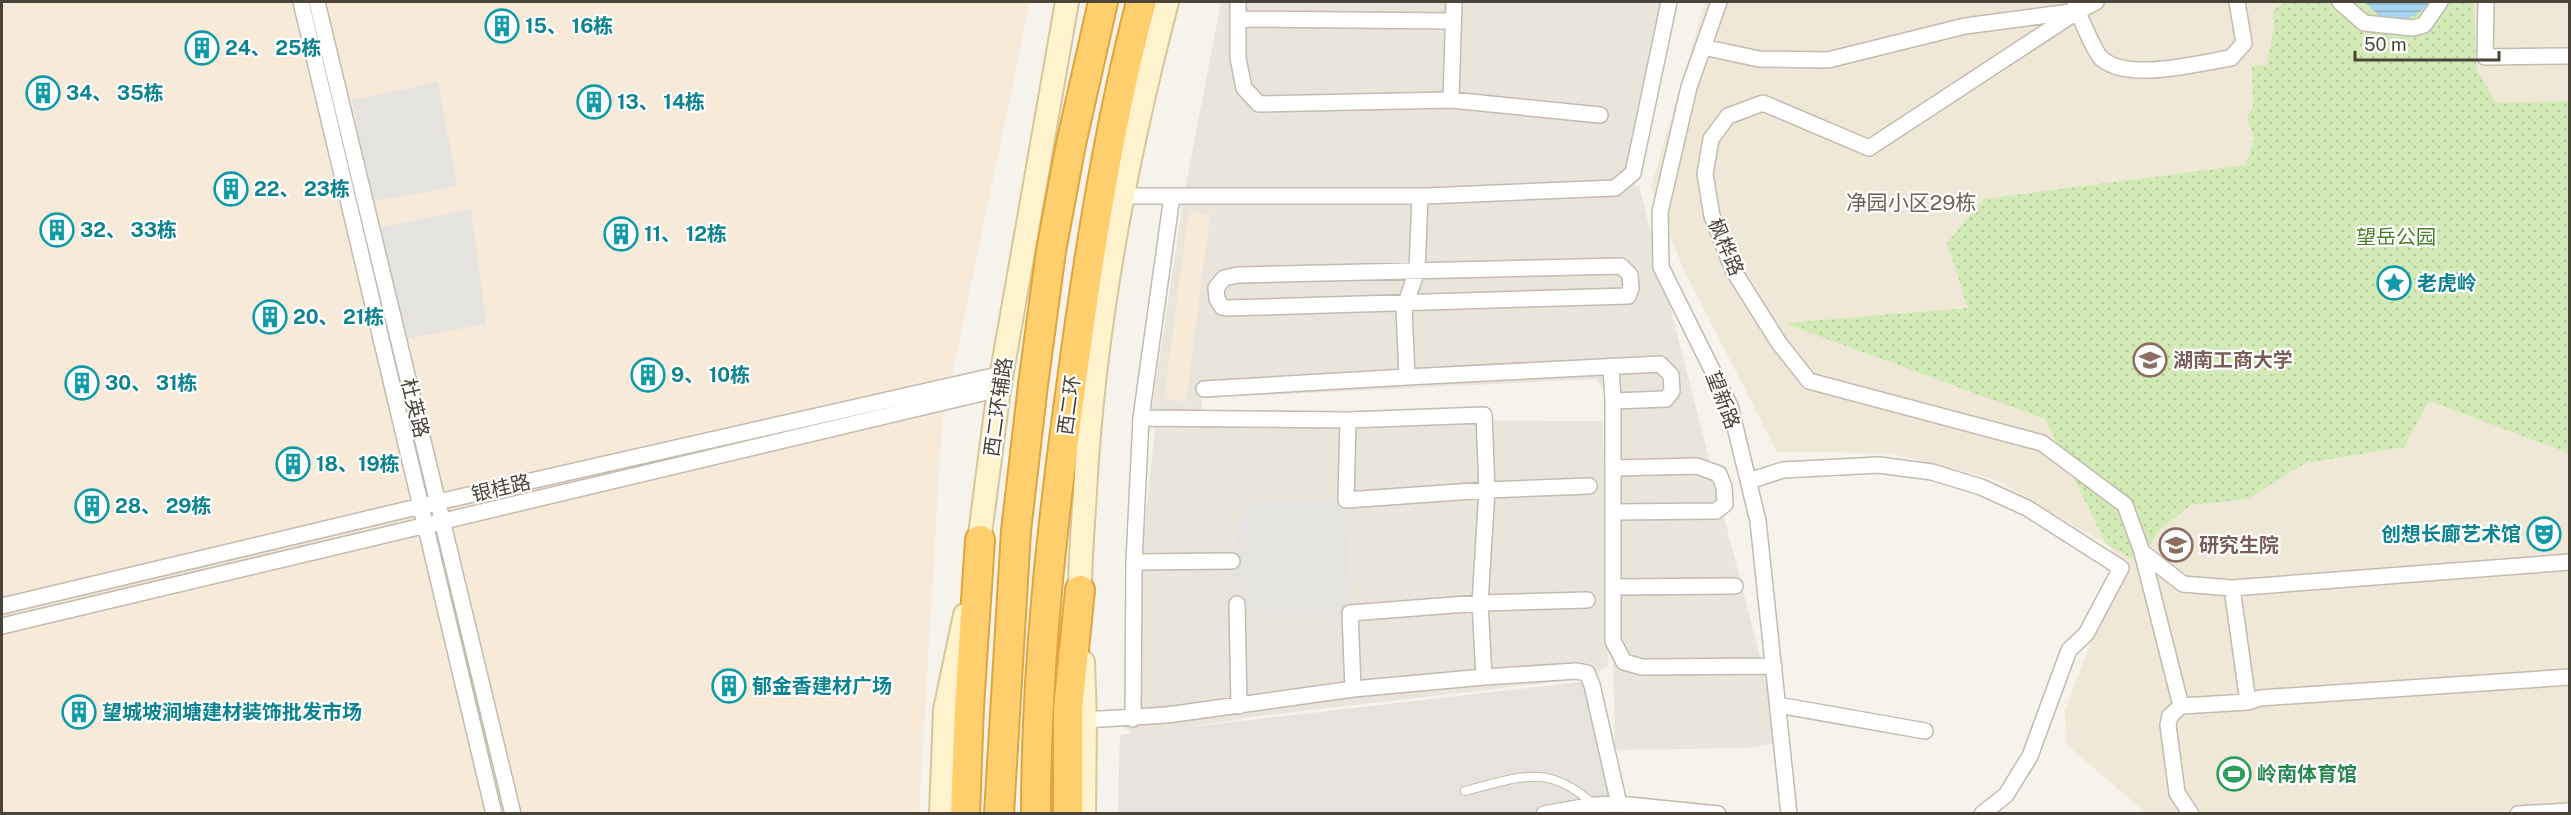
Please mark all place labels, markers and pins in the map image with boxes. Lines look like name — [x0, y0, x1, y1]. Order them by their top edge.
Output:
building icon: 15、 16栋 — [484, 8, 520, 44]
place label: 15、 16栋 — [525, 14, 613, 38]
building icon: 24、 25栋 — [184, 30, 220, 66]
place label: 24、 25栋 — [225, 36, 322, 60]
building icon: 34、 35栋 — [25, 75, 61, 111]
place label: 34、 35栋 — [66, 81, 164, 105]
building icon: 13、 14栋 — [576, 84, 612, 120]
place label: 13、 14栋 — [617, 90, 705, 114]
building icon: 22、 23栋 — [213, 171, 249, 207]
place label: 22、 23栋 — [254, 177, 350, 201]
building icon: 32、 33栋 — [39, 212, 75, 248]
building icon: 11、 12栋 — [603, 216, 639, 252]
place label: 32、 33栋 — [80, 218, 177, 242]
place label: 11、 12栋 — [644, 222, 727, 246]
place icon: 老虎岭 — [2376, 265, 2412, 301]
place label: 老虎岭 — [2417, 271, 2477, 295]
building icon: 20、 21栋 — [252, 299, 288, 335]
place label: 20、 21栋 — [293, 305, 384, 329]
school or university icon: 湖南工商大学 — [2132, 342, 2168, 378]
place label: 湖南工商大学 — [2173, 348, 2293, 372]
building icon: 9、 10栋 — [630, 357, 666, 393]
place label: 9、 10栋 — [671, 363, 750, 387]
building icon: 30、 31栋 — [64, 365, 100, 401]
place label: 30、 31栋 — [105, 371, 198, 395]
building icon: 18、19栋 — [275, 446, 311, 482]
place label: 18、19栋 — [316, 452, 400, 476]
building icon: 28、 29栋 — [74, 488, 110, 524]
place label: 28、 29栋 — [115, 494, 212, 518]
theatre icon: 创想长廊艺术馆 — [2526, 516, 2562, 552]
place label: 创想长廊艺术馆 — [2381, 522, 2521, 546]
school or university icon: 研究生院 — [2158, 527, 2194, 563]
place label: 研究生院 — [2199, 533, 2279, 557]
building icon: 郁金香建材广场 — [711, 668, 747, 704]
place label: 郁金香建材广场 — [752, 674, 892, 698]
building icon: 望城坡涧塘建材装饰批发市场 — [61, 694, 97, 730]
place label: 望城坡涧塘建材装饰批发市场 — [102, 700, 362, 724]
sports icon: 岭南体育馆 — [2216, 756, 2252, 792]
place label: 岭南体育馆 — [2257, 762, 2357, 786]

